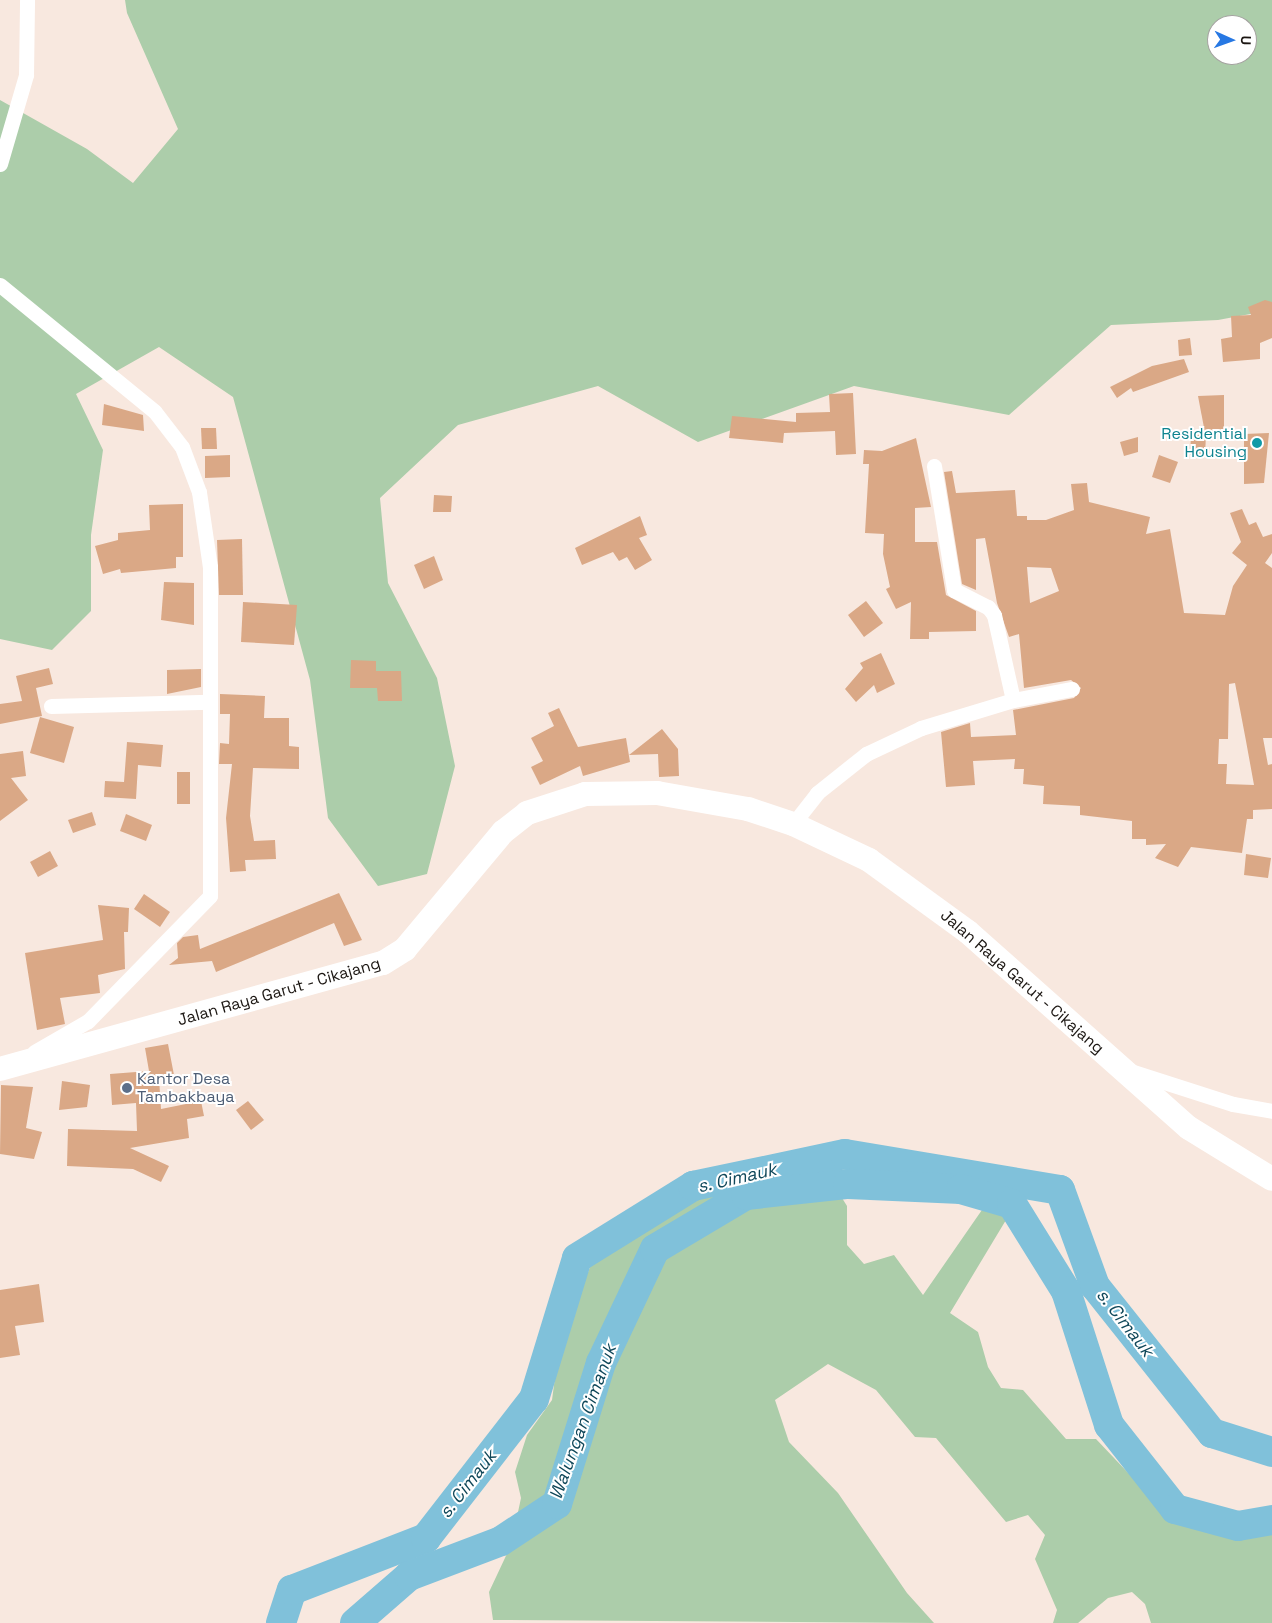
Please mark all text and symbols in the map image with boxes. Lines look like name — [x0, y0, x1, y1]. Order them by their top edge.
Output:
north arrow — [1207, 15, 1257, 65]
text: U — [1237, 35, 1255, 46]
place label: Residential Housing — [1161, 424, 1247, 462]
marker: Residential Housing — [1251, 437, 1263, 449]
street label: Jalan Raya Garut - Cikajang — [936, 906, 1108, 1058]
street label: Jalan Raya Garut - Cikajang — [175, 954, 383, 1030]
place label: Kantor Desa Tambakbaya — [137, 1069, 234, 1107]
marker: Kantor Desa Tambakbaya — [121, 1082, 133, 1094]
water label: s. Cimauk — [695, 1158, 779, 1198]
water label: s. Cimauk — [1092, 1284, 1158, 1362]
water label: Walungan Cimanuk — [545, 1342, 621, 1502]
water label: s. Cimauk — [435, 1445, 501, 1523]

